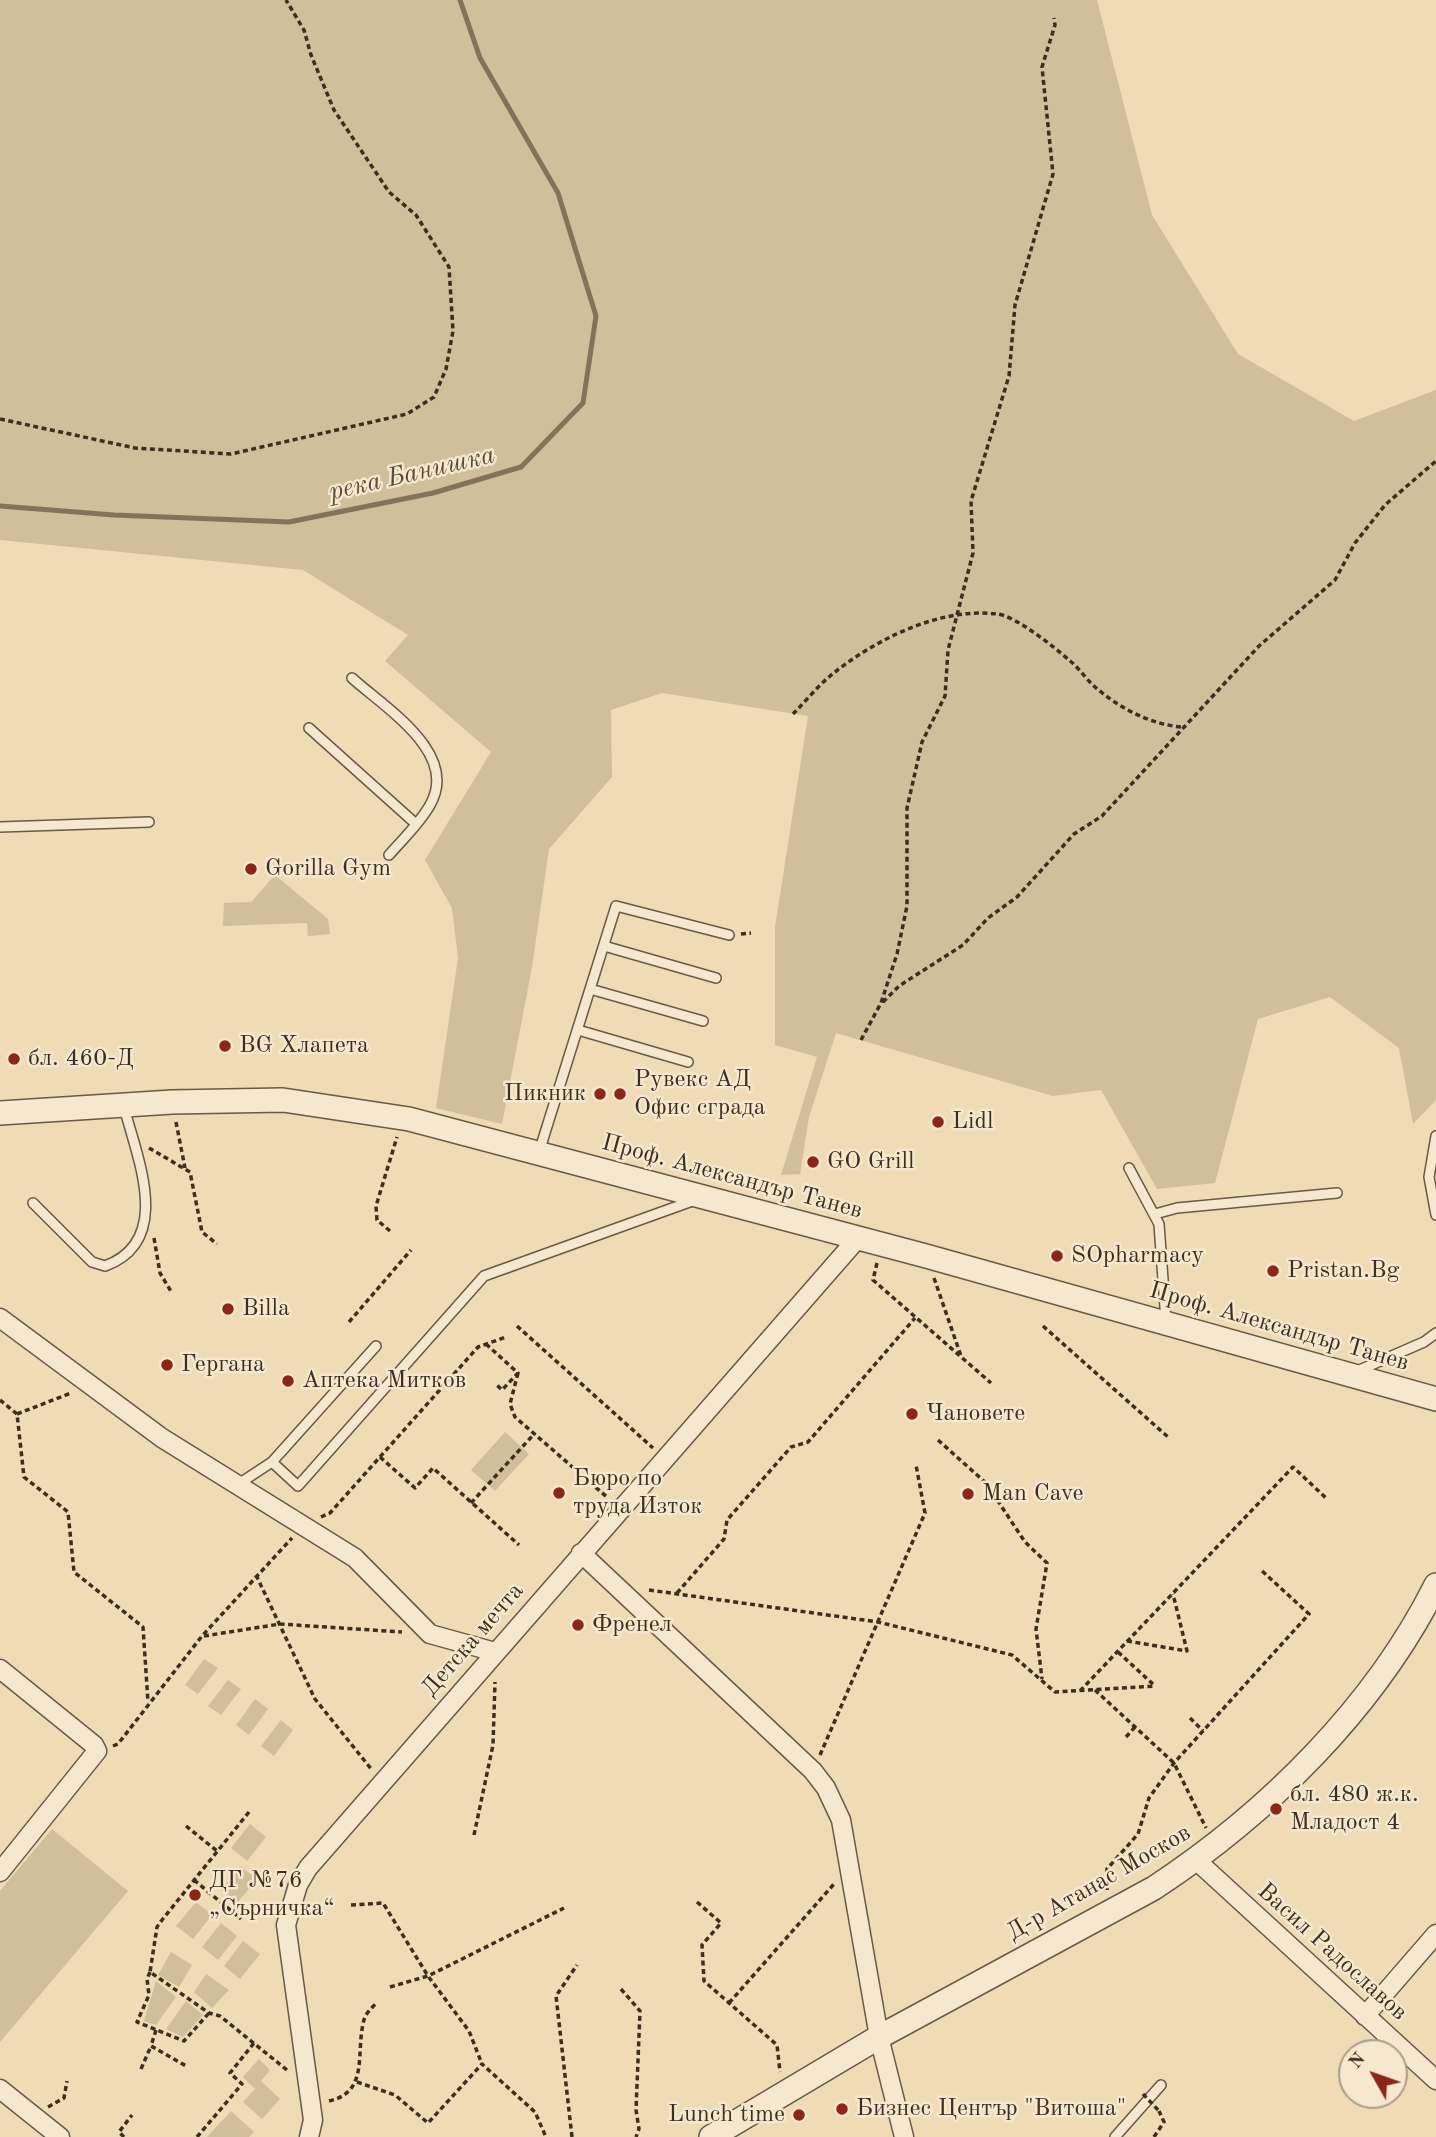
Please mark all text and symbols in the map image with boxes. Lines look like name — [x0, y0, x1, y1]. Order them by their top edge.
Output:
water label: река Банишка — [326, 440, 498, 508]
place label: Gorilla Gym — [265, 855, 391, 883]
marker: Gorilla Gym — [243, 861, 259, 877]
place label: BG Хлапета — [239, 1032, 369, 1060]
marker: BG Хлапета — [217, 1038, 233, 1054]
place label: бл. 460-Д — [28, 1045, 134, 1073]
marker: бл. 460-Д — [6, 1051, 22, 1067]
place label: Рувекс АД Офис сграда — [634, 1066, 766, 1122]
place label: Пикник — [504, 1080, 586, 1108]
marker: Пикник — [592, 1086, 608, 1102]
marker: Рувекс АД Офис сграда — [612, 1086, 628, 1102]
place label: Lidl — [952, 1108, 994, 1136]
marker: Lidl — [930, 1114, 946, 1130]
street label: Проф. Александър Танев — [598, 1128, 866, 1226]
place label: GO Grill — [827, 1148, 914, 1176]
marker: GO Grill — [805, 1154, 821, 1170]
place label: SOpharmacy — [1071, 1242, 1204, 1270]
marker: SOpharmacy — [1049, 1248, 1065, 1264]
place label: Pristan.Bg — [1287, 1257, 1400, 1285]
marker: Pristan.Bg — [1265, 1263, 1281, 1279]
street label: Проф. Александър Танев — [1146, 1276, 1412, 1378]
place label: Billa — [242, 1295, 290, 1323]
marker: Billa — [220, 1301, 236, 1317]
place label: Гергана — [181, 1351, 265, 1379]
marker: Гергана — [159, 1357, 175, 1373]
place label: Аптека Митков — [302, 1367, 466, 1395]
marker: Аптека Митков — [280, 1373, 296, 1389]
place label: Чановете — [926, 1400, 1025, 1428]
marker: Чановете — [904, 1406, 920, 1422]
place label: Бюро по труда Изток — [573, 1465, 702, 1521]
place label: Man Cave — [982, 1480, 1083, 1508]
marker: Бюро по труда Изток — [551, 1485, 567, 1501]
marker: Man Cave — [960, 1486, 976, 1502]
street label: Детска мечта — [416, 1577, 530, 1703]
place label: Френел — [592, 1611, 672, 1639]
marker: Френел — [570, 1617, 586, 1633]
place label: бл. 480 ж.к. Младост 4 — [1290, 1781, 1419, 1837]
marker: бл. 480 ж.к. Младост 4 — [1268, 1801, 1284, 1817]
street label: Д-р Атанас Москов — [1002, 1819, 1196, 1947]
place label: ДГ №76 „Сърничка“ — [209, 1867, 335, 1923]
street label: Васил Радославов — [1251, 1877, 1413, 2027]
marker: ДГ №76 „Сърничка“ — [187, 1887, 203, 1903]
north arrow — [1338, 2039, 1408, 2109]
text: N — [1346, 2050, 1370, 2073]
place label: Бизнес Център "Витоша" — [856, 2095, 1126, 2123]
place label: Lunch time — [668, 2101, 785, 2129]
marker: Бизнес Център "Витоша" — [834, 2101, 850, 2117]
marker: Lunch time — [791, 2107, 807, 2123]

